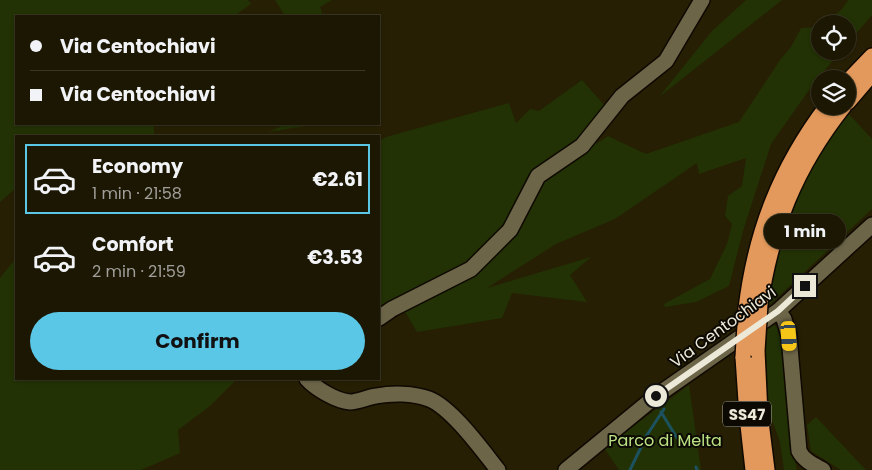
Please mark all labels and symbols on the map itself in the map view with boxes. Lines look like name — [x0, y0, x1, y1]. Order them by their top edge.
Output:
callout: 1 min — [764, 214, 846, 248]
route end — [794, 275, 816, 297]
street label: Via Centochiavi — [665, 281, 781, 373]
car — [780, 321, 797, 351]
route start — [645, 385, 667, 407]
road number: SS47 — [723, 402, 771, 426]
park label: Parco di Melta — [608, 429, 722, 452]

